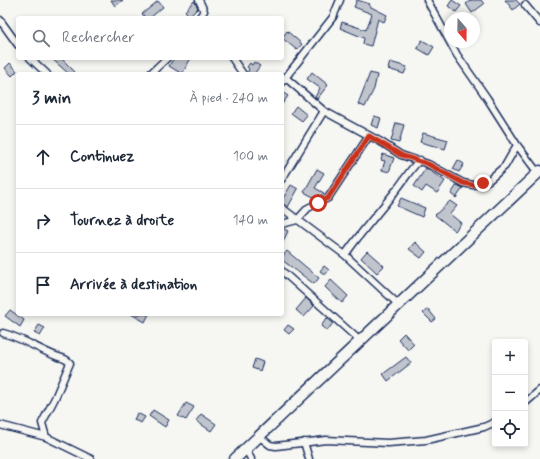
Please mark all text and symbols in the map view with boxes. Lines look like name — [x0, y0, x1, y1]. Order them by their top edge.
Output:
north arrow — [444, 12, 480, 48]
search box — [16, 16, 284, 60]
icon: search — [30, 27, 52, 49]
text: Rechercher — [62, 28, 135, 48]
text: 3 min — [32, 87, 71, 109]
text: À pied · 240 m — [189, 90, 268, 107]
icon: ahead — [32, 146, 54, 168]
text: Continuez — [70, 147, 134, 167]
text: 100 m — [233, 148, 268, 165]
route end — [474, 174, 492, 192]
route start — [309, 194, 327, 212]
icon: right — [32, 210, 54, 232]
text: Tournez à droite — [70, 211, 174, 231]
text: 140 m — [233, 212, 268, 229]
icon: arrive — [32, 274, 54, 296]
text: Arrivée à destination — [70, 275, 197, 295]
map controls — [492, 339, 528, 447]
button: + — [492, 339, 528, 375]
button: − — [492, 375, 528, 411]
button: locate — [492, 411, 528, 447]

